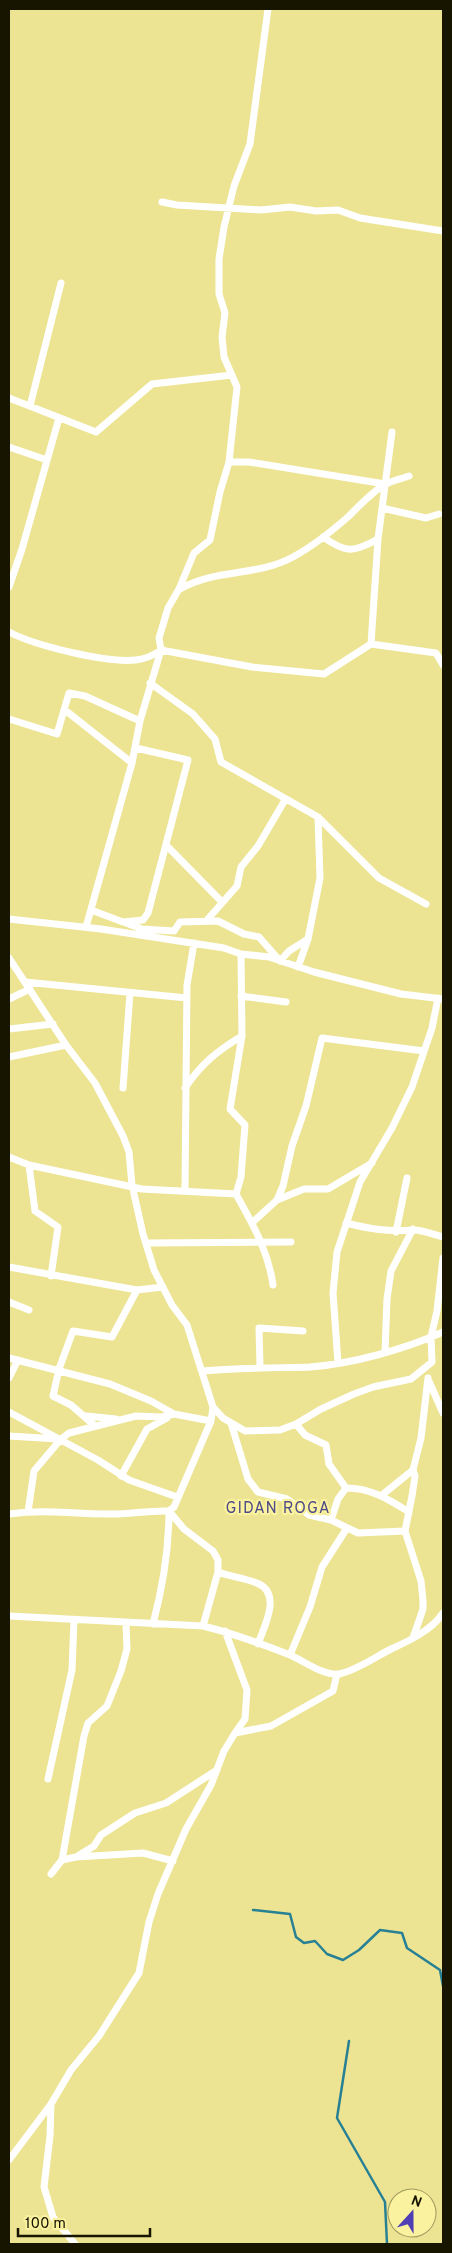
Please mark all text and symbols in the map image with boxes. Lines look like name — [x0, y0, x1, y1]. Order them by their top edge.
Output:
district label: GIDAN ROGA — [225, 1499, 331, 1519]
north arrow — [387, 2188, 437, 2238]
text: N — [408, 2193, 424, 2212]
scale bar — [18, 2206, 150, 2238]
text: 100 m — [25, 2215, 66, 2234]

